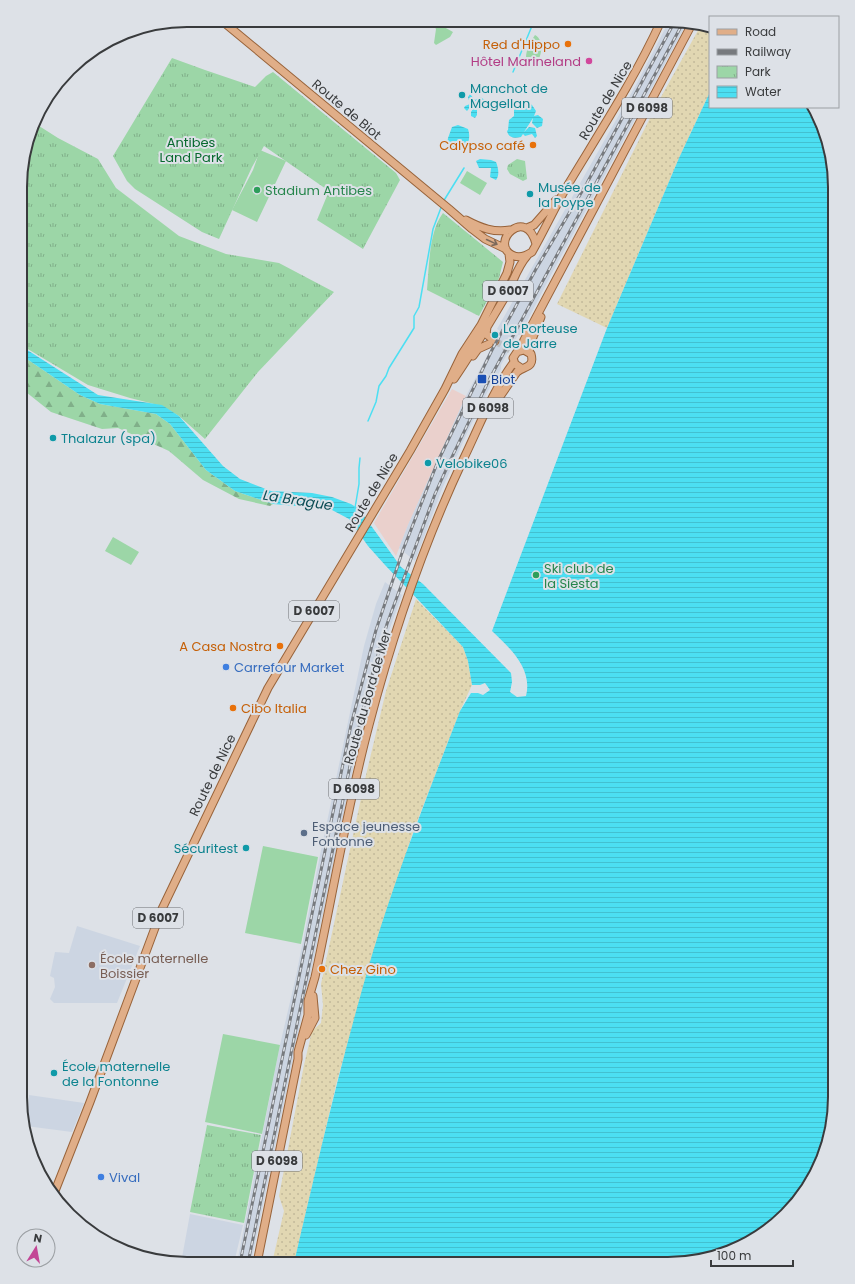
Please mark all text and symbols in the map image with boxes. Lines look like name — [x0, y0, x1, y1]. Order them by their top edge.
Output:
legend — [709, 16, 839, 108]
text: Road — [745, 23, 776, 40]
place label: Red d'Hippo — [483, 35, 560, 54]
marker: Red d'Hippo — [563, 39, 573, 49]
text: Railway — [745, 43, 791, 60]
place label: Hôtel Marineland — [471, 52, 581, 71]
marker: Hôtel Marineland — [584, 56, 594, 66]
street label: Route de Nice — [574, 57, 637, 143]
text: Park — [745, 63, 772, 80]
street label: Route de Biot — [308, 75, 386, 144]
place label: Manchot de Magellan — [470, 79, 548, 113]
text: Water — [745, 83, 782, 100]
marker: Manchot de Magellan — [457, 90, 467, 100]
road number: D 6098 — [622, 98, 672, 118]
park label: Antibes Land Park — [160, 133, 223, 167]
place label: Calypso café — [439, 136, 525, 155]
marker: Calypso café — [528, 140, 538, 150]
place label: Musée de la Poype — [538, 178, 601, 212]
place label: Stadium Antibes — [265, 181, 372, 200]
marker: Stadium Antibes — [252, 185, 262, 195]
marker: Musée de la Poype — [525, 189, 535, 199]
one-way arrow — [485, 239, 497, 246]
road number: D 6007 — [483, 281, 533, 301]
place label: La Porteuse de Jarre — [503, 319, 578, 353]
marker: La Porteuse de Jarre — [490, 330, 500, 340]
place label: Biot — [491, 370, 515, 389]
marker: Biot — [476, 373, 488, 385]
road number: D 6098 — [463, 398, 513, 418]
place label: Thalazur (spa) — [61, 429, 156, 448]
marker: Thalazur (spa) — [48, 433, 58, 443]
street label: Route de Nice — [340, 449, 403, 535]
place label: Velobike06 — [436, 454, 508, 473]
marker: Velobike06 — [423, 458, 433, 468]
water label: La Brague — [262, 485, 334, 515]
place label: Ski club de la Siesta — [544, 559, 614, 593]
marker: Ski club de la Siesta — [531, 570, 541, 580]
road number: D 6007 — [289, 601, 339, 621]
street label: Route du Bord de Mer — [339, 627, 396, 767]
place label: A Casa Nostra — [179, 637, 272, 656]
marker: A Casa Nostra — [275, 641, 285, 651]
place label: Carrefour Market — [234, 658, 344, 677]
marker: Carrefour Market — [221, 662, 231, 672]
place label: Cibo Italia — [241, 699, 307, 718]
marker: Cibo Italia — [228, 703, 238, 713]
street label: Route de Nice — [184, 731, 241, 820]
road number: D 6098 — [329, 779, 379, 799]
place label: Espace jeunesse Fontonne — [312, 817, 420, 851]
marker: Espace jeunesse Fontonne — [299, 828, 309, 838]
place label: Sécuritest — [174, 839, 238, 858]
marker: Sécuritest — [241, 843, 251, 853]
road number: D 6007 — [133, 908, 183, 928]
place label: École maternelle Boissier — [100, 949, 208, 983]
marker: École maternelle Boissier — [87, 960, 97, 970]
place label: Chez Gino — [330, 960, 396, 979]
marker: Chez Gino — [317, 964, 327, 974]
place label: École maternelle de la Fontonne — [62, 1057, 170, 1091]
marker: École maternelle de la Fontonne — [49, 1068, 59, 1078]
road number: D 6098 — [252, 1151, 302, 1171]
place label: Vival — [109, 1168, 140, 1187]
marker: Vival — [96, 1172, 106, 1182]
north arrow — [16, 1228, 56, 1268]
text: N — [32, 1230, 43, 1247]
scale bar — [711, 1242, 793, 1268]
text: 100 m — [717, 1247, 751, 1264]

